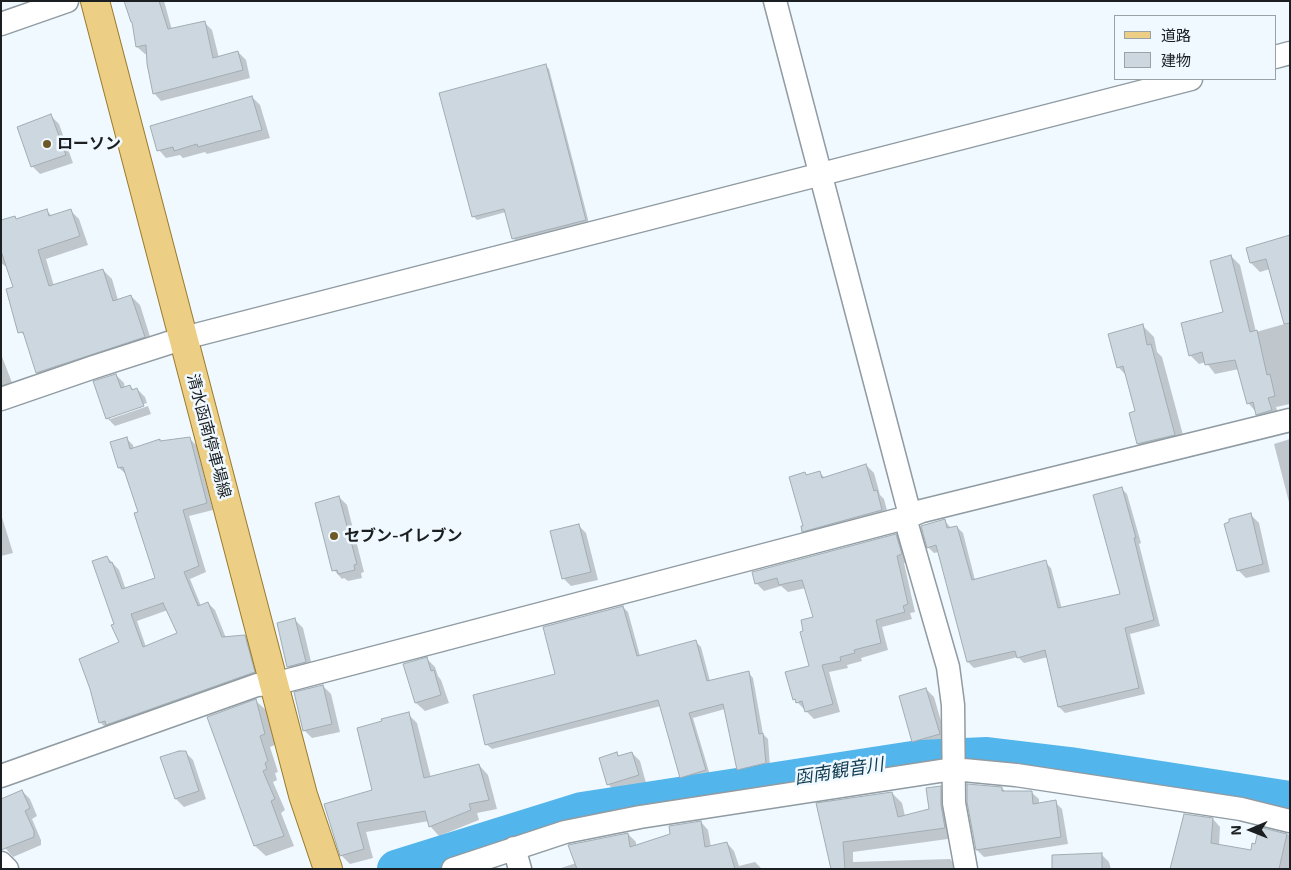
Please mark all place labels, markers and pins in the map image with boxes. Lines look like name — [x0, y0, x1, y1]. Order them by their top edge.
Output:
place label: ローソン — [57, 134, 121, 154]
marker: ローソン — [41, 138, 53, 150]
place label: セブン-イレブン — [344, 526, 463, 546]
marker: セブン-イレブン — [328, 530, 340, 542]

